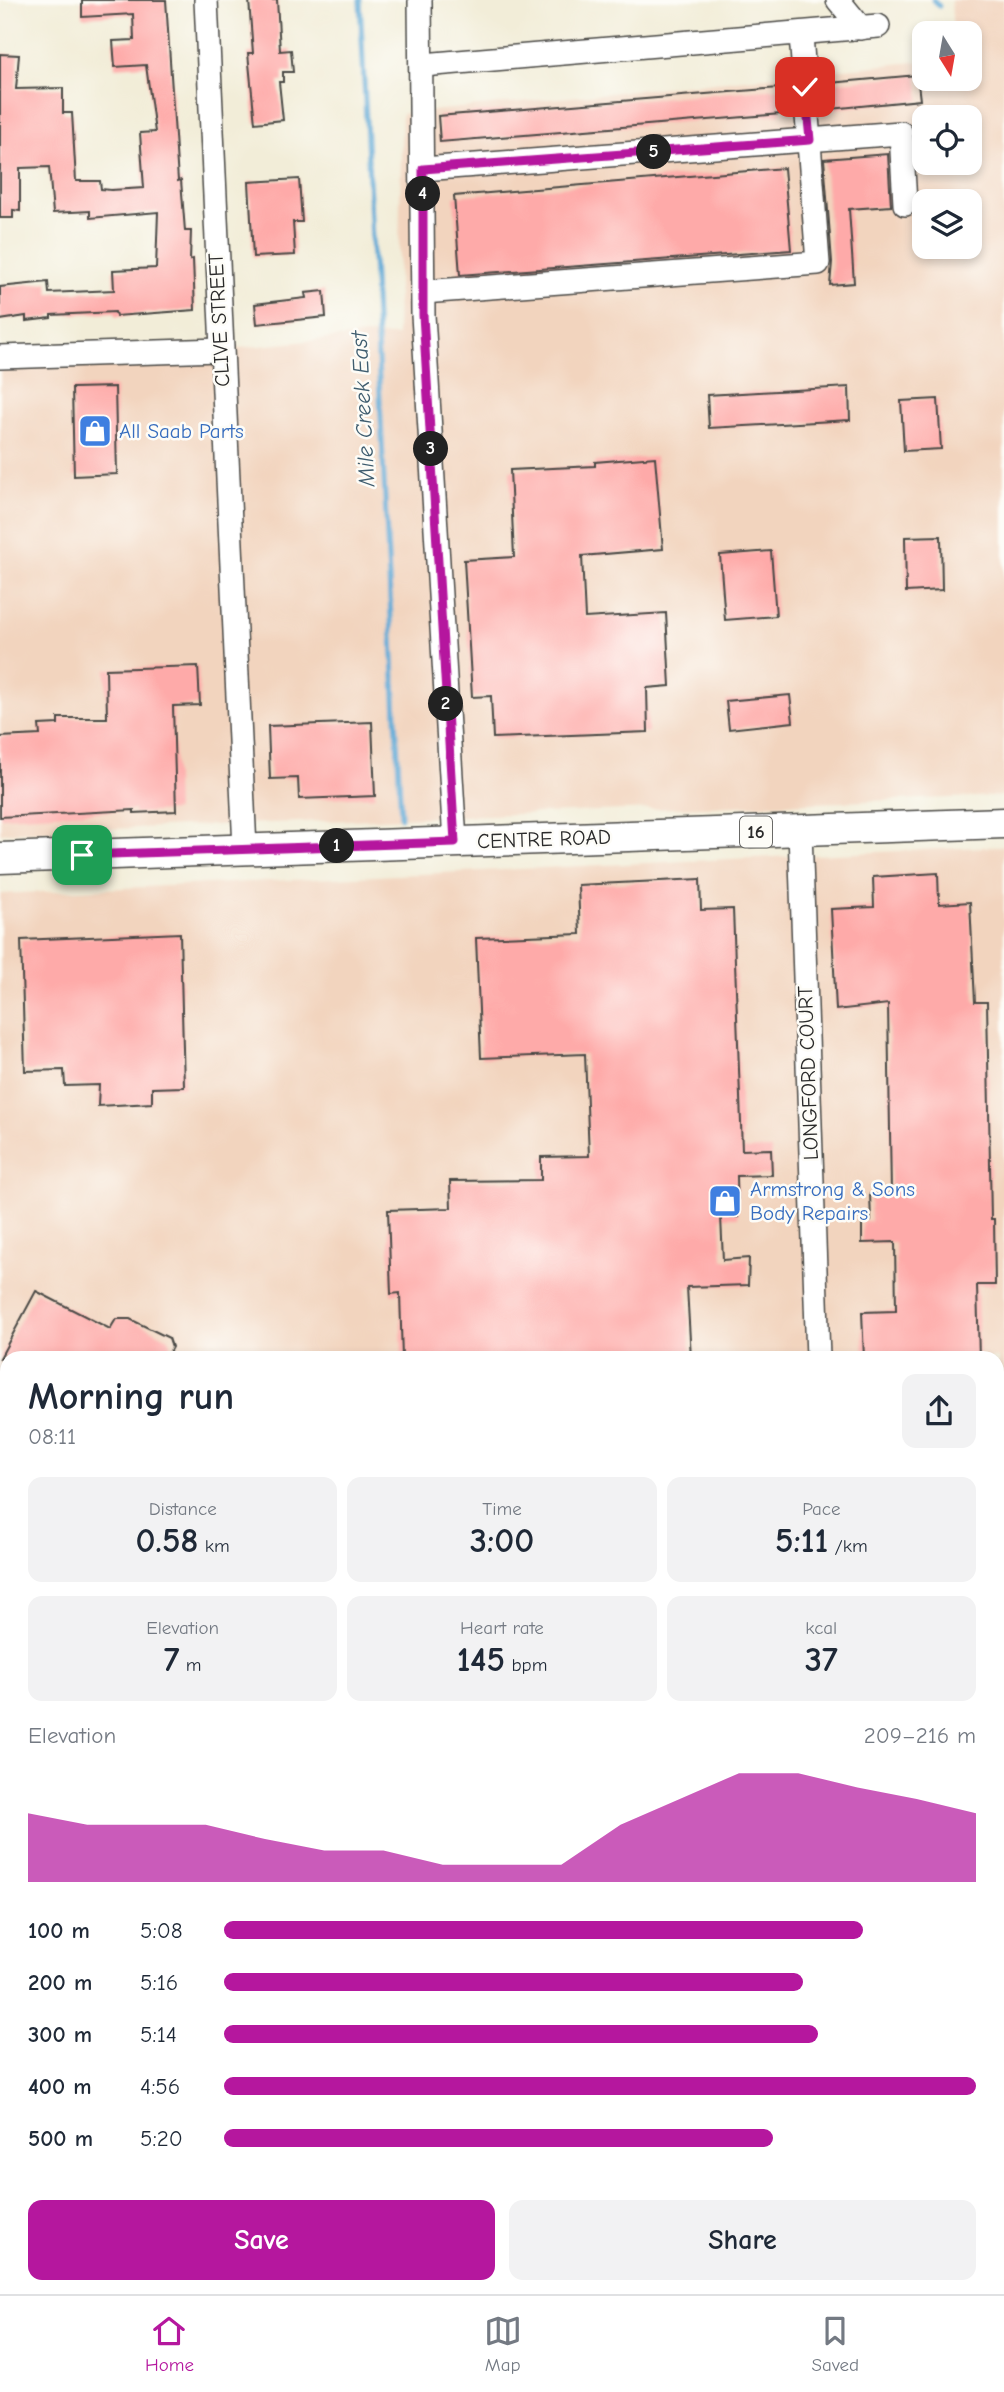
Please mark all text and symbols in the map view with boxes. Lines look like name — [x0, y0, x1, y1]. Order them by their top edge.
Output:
north arrow — [912, 21, 982, 91]
map controls — [912, 21, 982, 259]
pin — [775, 57, 835, 117]
icon: check — [786, 68, 824, 106]
button: locate — [912, 105, 982, 175]
pin: 5 — [636, 134, 672, 170]
text: 5 — [648, 140, 659, 162]
pin: 4 — [406, 176, 440, 212]
text: 4 — [418, 182, 427, 204]
button: layers — [912, 189, 982, 259]
street label: CLIVE STREET — [204, 252, 234, 387]
water label: Mile Creek East — [345, 329, 381, 489]
shop icon: All Saab Parts — [76, 412, 114, 450]
place label: All Saab Parts — [119, 419, 244, 443]
pin: 3 — [414, 432, 448, 466]
text: 3 — [426, 437, 435, 459]
pin: 2 — [428, 686, 464, 722]
text: 2 — [441, 692, 450, 714]
road number: 16 — [740, 817, 772, 848]
pin — [52, 825, 112, 885]
street label: CENTRE ROAD — [477, 825, 611, 853]
pin: 1 — [320, 828, 354, 864]
text: 1 — [333, 834, 340, 856]
icon: arrive — [63, 836, 101, 874]
street label: LONGFORD COURT — [793, 985, 823, 1161]
place label: Armstrong & Sons Body Repairs — [750, 1177, 915, 1225]
shop icon: Armstrong & Sons Body Repairs — [706, 1182, 744, 1220]
button: share — [902, 1374, 976, 1448]
text: Morning run — [28, 1375, 234, 1419]
text: 08:11 — [28, 1423, 76, 1450]
text: Distance — [149, 1498, 217, 1520]
text: Time — [482, 1498, 522, 1520]
text: Pace — [802, 1498, 840, 1520]
text: 0.58 — [136, 1520, 198, 1561]
text: 3:00 — [470, 1520, 534, 1561]
text: 5:11 — [775, 1520, 828, 1561]
text: km — [198, 1535, 230, 1557]
text: /km — [828, 1535, 868, 1557]
text: Elevation — [146, 1617, 219, 1639]
text: Heart rate — [460, 1617, 544, 1639]
text: kcal — [805, 1617, 837, 1639]
text: 7 — [164, 1639, 180, 1680]
text: 145 — [457, 1639, 505, 1680]
text: 37 — [805, 1639, 838, 1680]
text: m — [180, 1654, 202, 1676]
text: bpm — [505, 1654, 547, 1676]
text: Elevation — [28, 1722, 116, 1749]
text: 209–216 m — [864, 1722, 976, 1749]
text: 100 m — [28, 1917, 90, 1944]
text: 5:08 — [140, 1917, 182, 1944]
text: 200 m — [28, 1969, 92, 1996]
text: 5:16 — [140, 1969, 178, 1996]
text: 300 m — [28, 2021, 92, 2048]
text: 5:14 — [140, 2021, 177, 2048]
text: 400 m — [28, 2073, 92, 2100]
text: 4:56 — [140, 2073, 180, 2100]
text: 500 m — [28, 2125, 93, 2152]
text: 5:20 — [140, 2125, 183, 2152]
button: Save — [28, 2200, 495, 2280]
button: Share — [509, 2200, 976, 2280]
tab: Home — [145, 2312, 194, 2376]
tab: Map — [484, 2312, 522, 2376]
tab: Saved — [812, 2312, 859, 2376]

